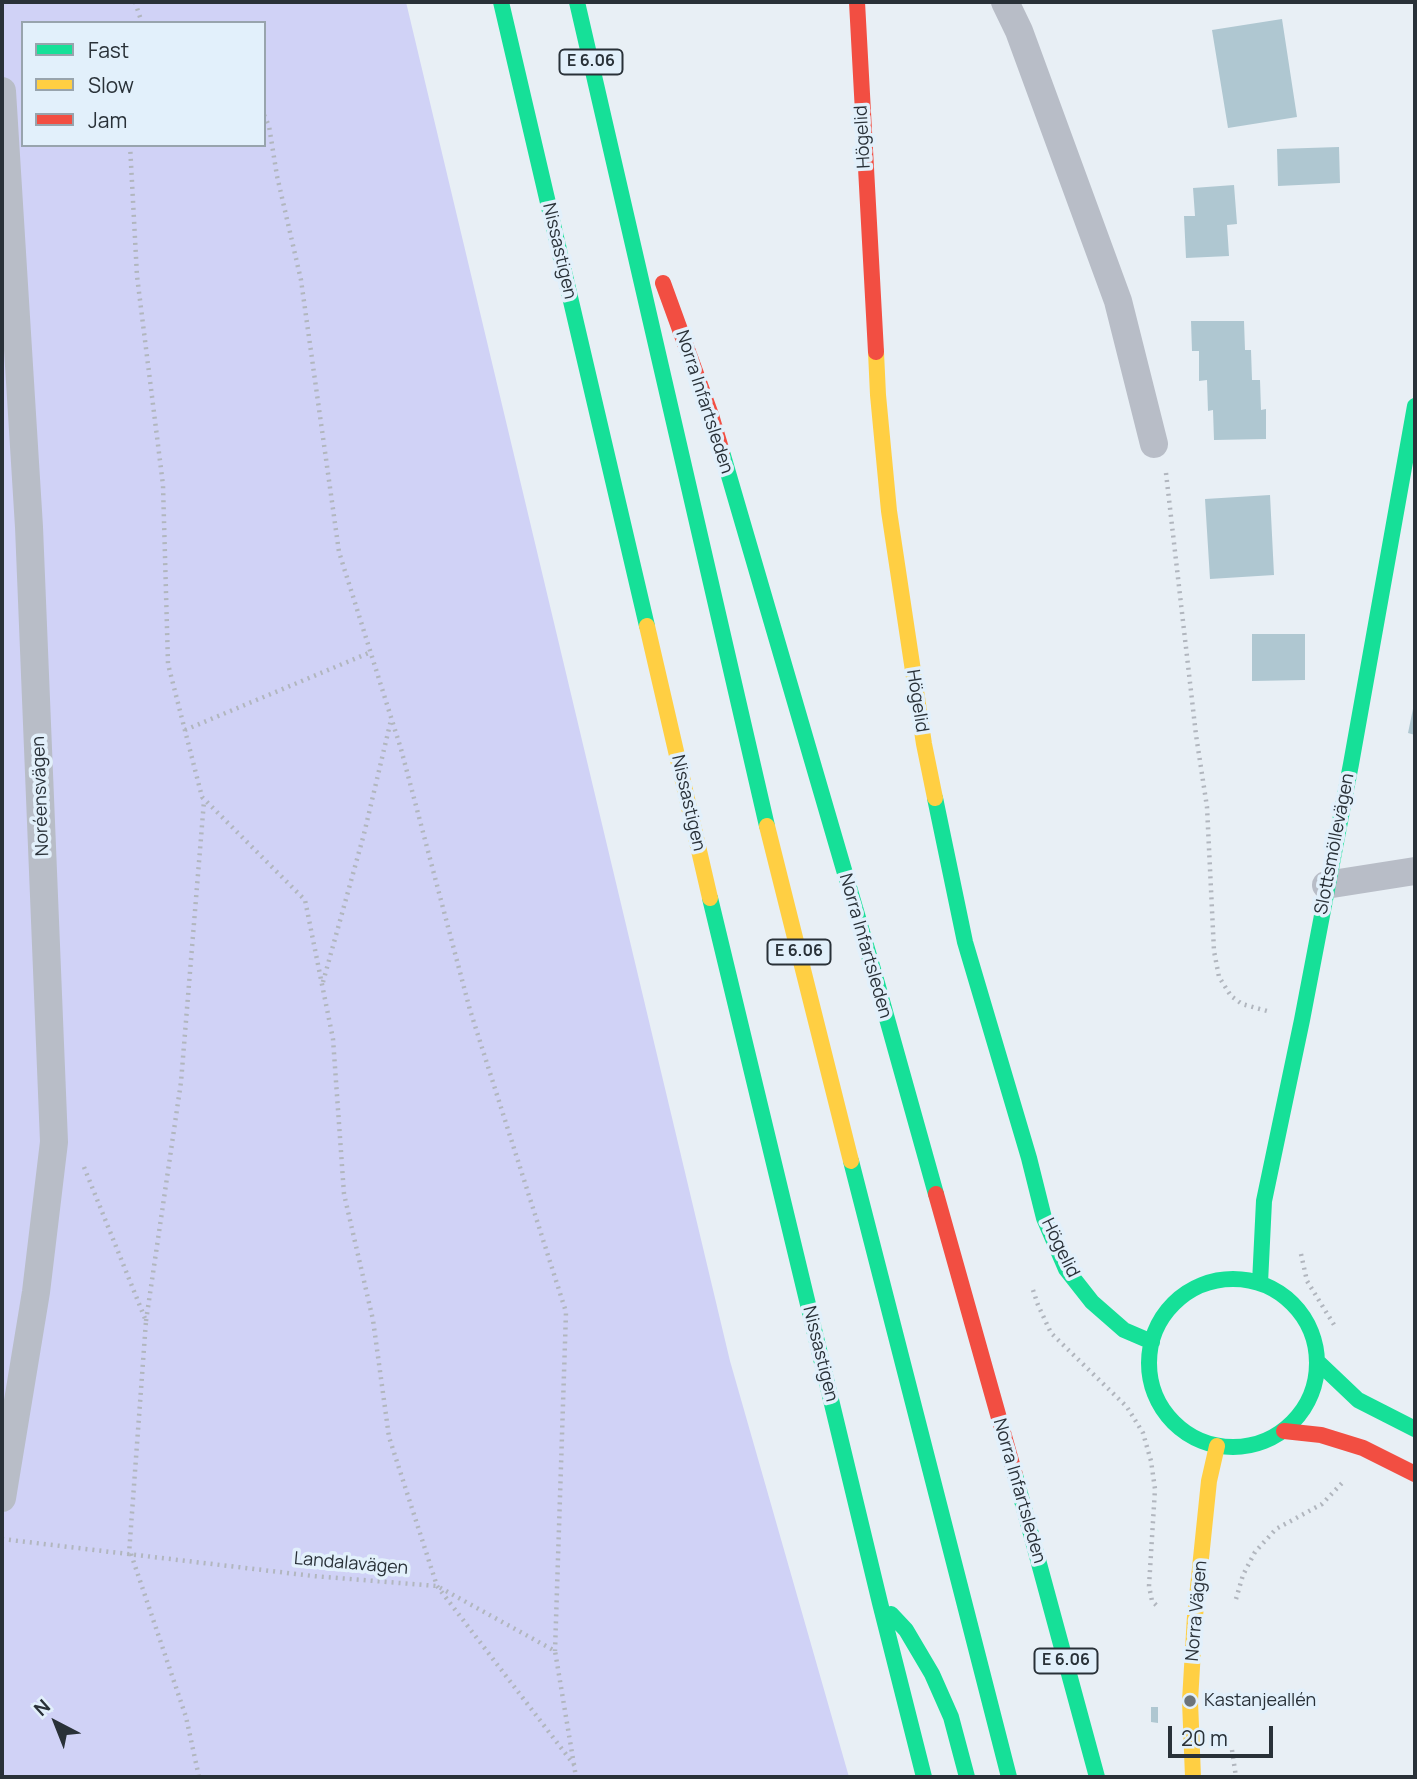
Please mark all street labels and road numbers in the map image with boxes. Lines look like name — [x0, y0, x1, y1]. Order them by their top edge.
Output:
road number: E 6.06 — [560, 50, 622, 74]
street label: Högelid — [851, 105, 875, 169]
street label: Nissastigen — [537, 201, 581, 301]
street label: Norra Infartsleden — [671, 327, 737, 477]
street label: Högelid — [901, 668, 933, 734]
street label: Noréensvägen — [28, 736, 54, 856]
street label: Nissastigen — [666, 753, 710, 853]
street label: Slottsmöllevägen — [1311, 772, 1359, 916]
street label: Norra Infartsleden — [834, 871, 896, 1021]
road number: E 6.06 — [768, 940, 830, 964]
street label: Högelid — [1036, 1215, 1084, 1281]
street label: Nissastigen — [798, 1304, 842, 1404]
street label: Norra Infartsleden — [988, 1416, 1050, 1566]
street label: Landalavägen — [293, 1548, 409, 1580]
street label: Norra Vägen — [1182, 1560, 1212, 1662]
road number: E 6.06 — [1034, 1648, 1098, 1674]

